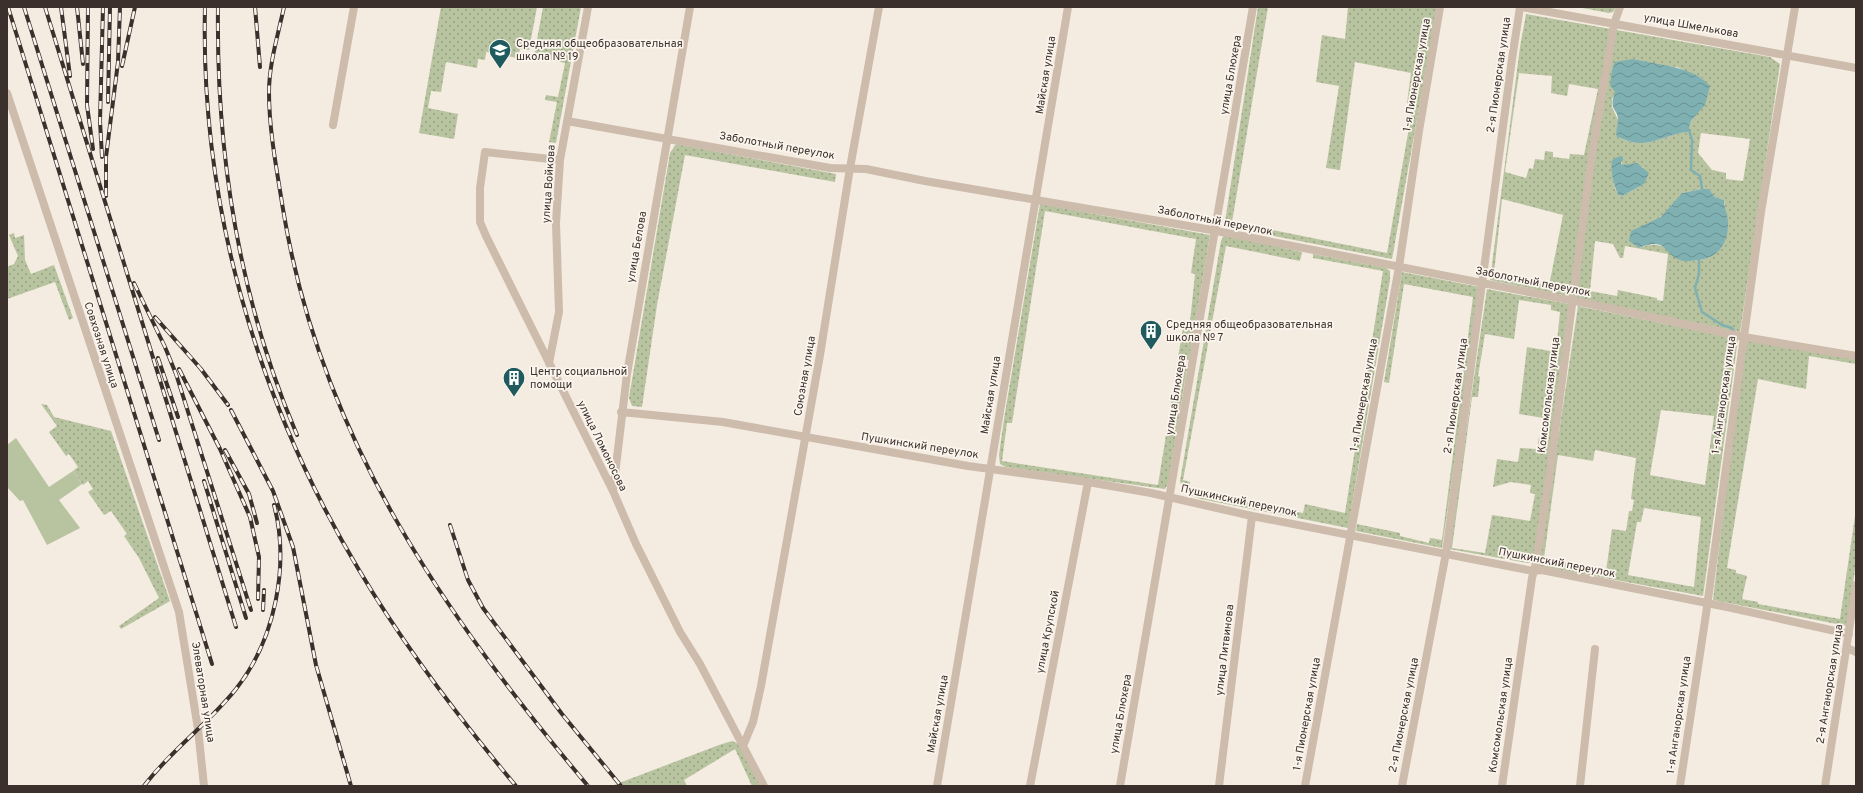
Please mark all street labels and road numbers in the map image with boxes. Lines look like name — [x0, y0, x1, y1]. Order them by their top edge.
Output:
street label: улица Шмелькова — [1642, 11, 1740, 41]
street label: 2-я Пионерская улица — [1484, 16, 1514, 134]
street label: 1-я Пионерская улица — [1400, 17, 1434, 133]
street label: улица Блюхера — [1217, 34, 1245, 116]
street label: Майская улица — [1033, 35, 1059, 115]
street label: Заболотный переулок — [718, 129, 836, 163]
street label: улица Войкова — [539, 144, 559, 224]
street label: Заболотный переулок — [1156, 203, 1274, 239]
street label: улица Белова — [624, 210, 650, 284]
street label: Заболотный переулок — [1474, 264, 1592, 300]
street label: Совхозная улица — [80, 300, 122, 390]
street label: Союзная улица — [791, 335, 819, 417]
street label: 1-я Анганорская улица — [1709, 335, 1739, 455]
street label: Комсомольская улица — [1535, 336, 1563, 454]
street label: 1-я Пионерская улица — [1347, 337, 1381, 453]
street label: 2-я Пионерская улица — [1441, 337, 1471, 455]
street label: улица Блюхера — [1163, 354, 1189, 436]
street label: Майская улица — [978, 355, 1004, 435]
street label: улица Ломоносова — [574, 398, 630, 494]
street label: Пушкинский переулок — [860, 430, 980, 462]
street label: Пушкинский переулок — [1179, 482, 1299, 520]
street label: Пушкинский переулок — [1497, 545, 1617, 581]
street label: улица Крупской — [1033, 589, 1063, 675]
street label: улица Литвинова — [1212, 603, 1238, 696]
street label: 2-я Анганорская улица — [1814, 623, 1846, 745]
street label: Элеваторная улица — [188, 641, 218, 744]
street label: 1-я Анганорская улица — [1664, 655, 1694, 775]
street label: 1-я Пионерская улица — [1290, 656, 1324, 772]
street label: 2-я Пионерская улица — [1386, 656, 1422, 774]
street label: Комсомольская улица — [1486, 656, 1516, 774]
street label: улица Блюхера — [1107, 673, 1135, 755]
street label: Майская улица — [924, 674, 952, 754]

